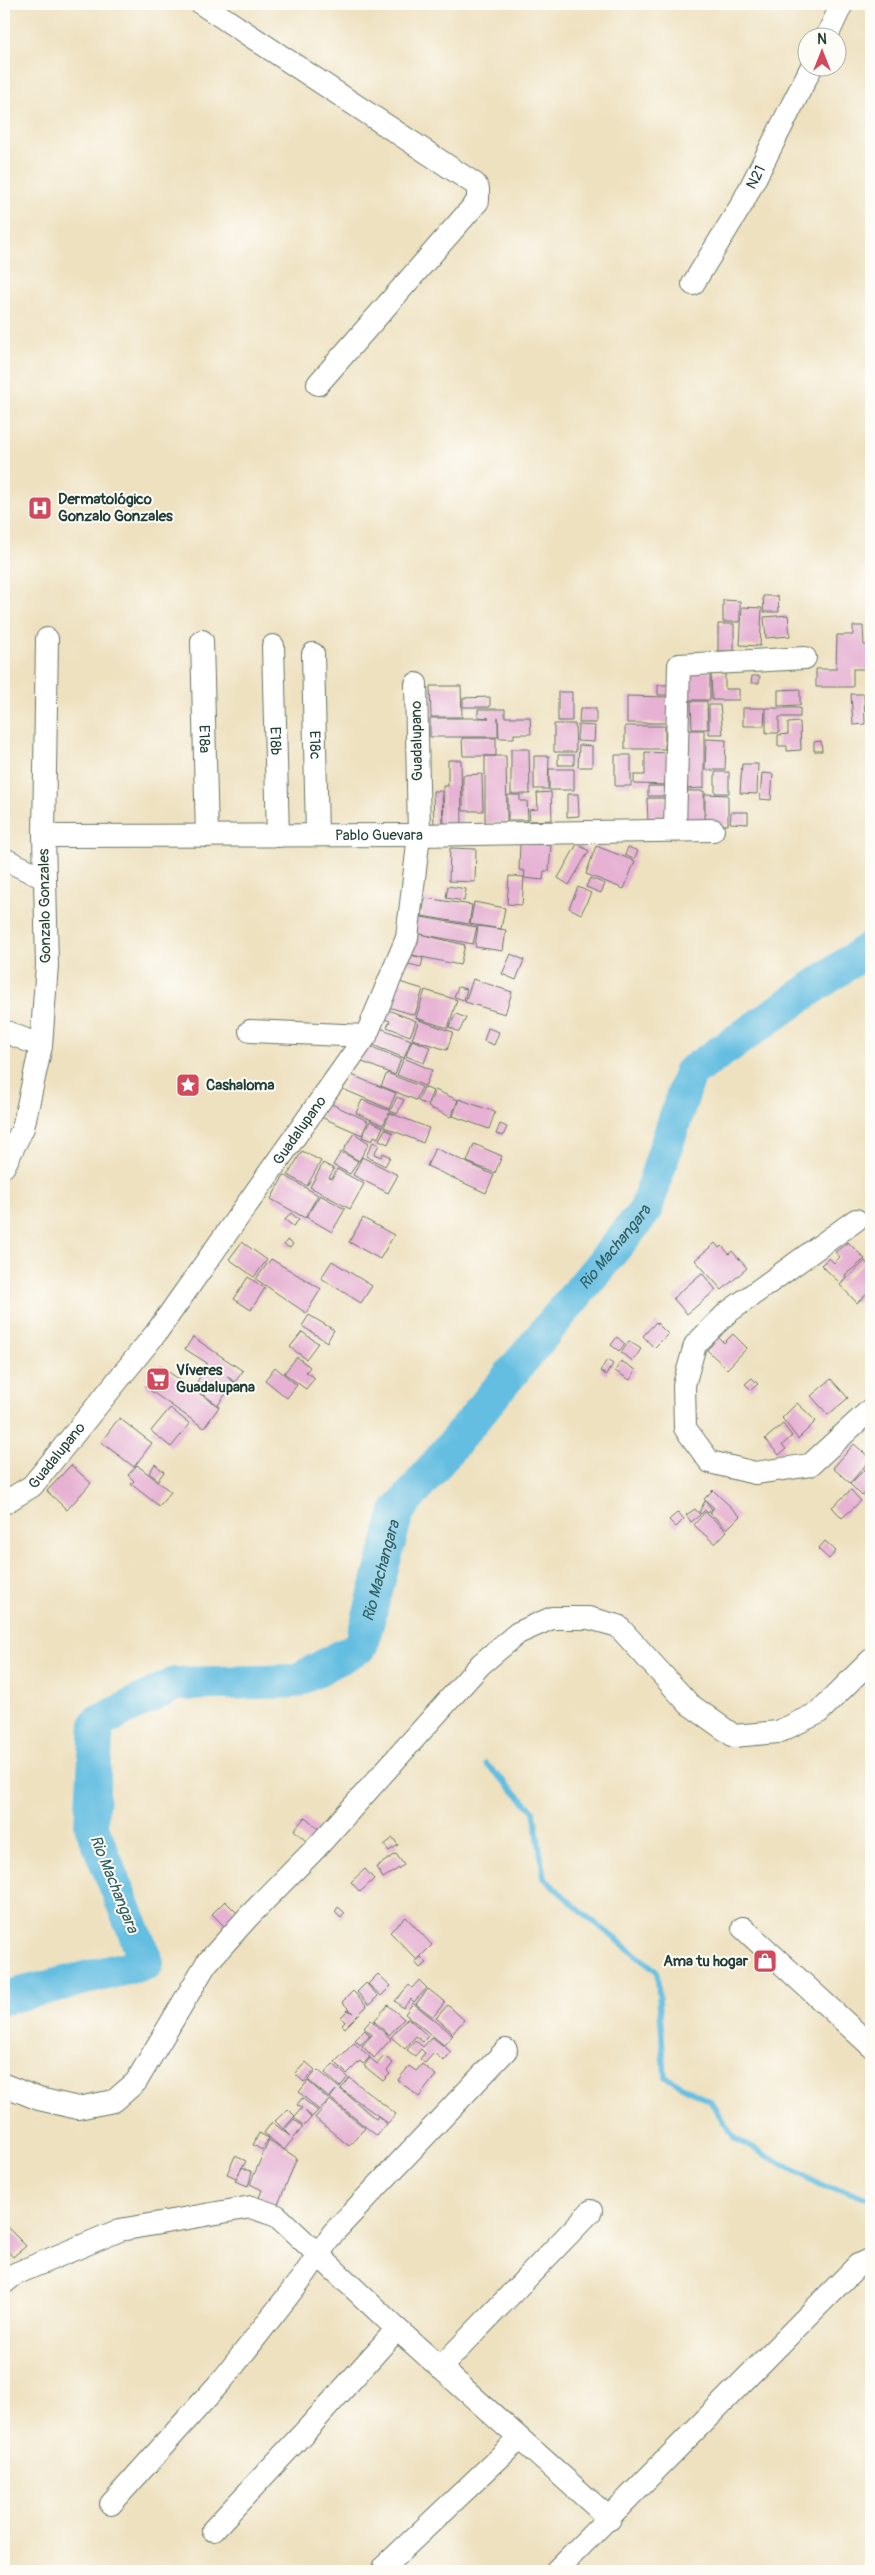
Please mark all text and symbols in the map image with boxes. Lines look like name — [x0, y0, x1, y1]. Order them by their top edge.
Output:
north arrow — [798, 28, 848, 78]
text: N — [817, 31, 827, 48]
street label: N21 — [742, 162, 770, 192]
place label: Dermatológico Gonzalo Gonzales — [58, 490, 173, 526]
hospital icon: Dermatológico Gonzalo Gonzales — [27, 495, 53, 521]
street label: Guadalupano — [407, 701, 427, 781]
street label: E18a — [195, 725, 214, 753]
street label: E18b — [266, 726, 285, 756]
street label: E18c — [305, 730, 325, 760]
street label: Pablo Guevara — [335, 825, 423, 845]
street label: Gonzalo Gonzales — [34, 848, 56, 964]
place icon: Cashaloma — [175, 1072, 201, 1098]
place label: Cashaloma — [206, 1076, 274, 1095]
street label: Guadalupano — [268, 1092, 330, 1169]
water label: Rio Machangara — [574, 1202, 656, 1294]
place label: Víveres Guadalupana — [176, 1361, 255, 1397]
supermarket icon: Víveres Guadalupana — [145, 1366, 171, 1392]
street label: Guadalupano — [24, 1418, 89, 1493]
water label: Rio Machangara — [358, 1517, 405, 1624]
water label: Rio Machangara — [85, 1832, 143, 1937]
shop icon: Ama tu hogar — [752, 1948, 778, 1974]
place label: Ama tu hogar — [663, 1952, 749, 1971]

